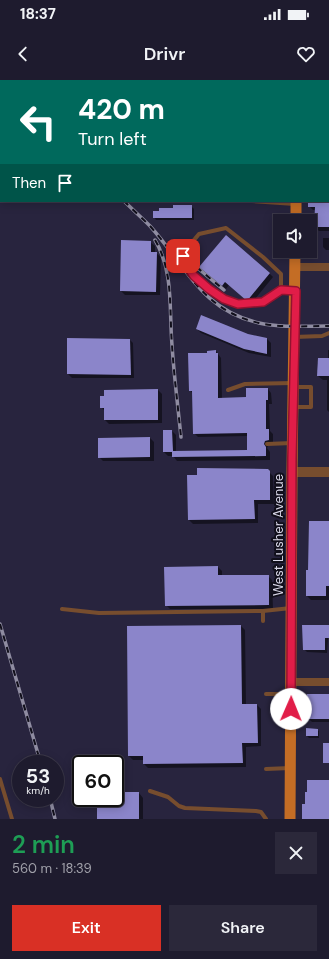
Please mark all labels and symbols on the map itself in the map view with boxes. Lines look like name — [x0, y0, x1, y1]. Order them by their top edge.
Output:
pin — [166, 239, 200, 273]
street label: West Lusher Avenue — [270, 474, 287, 596]
position arrow — [270, 688, 312, 730]
speed limit sign: 60 — [72, 755, 124, 807]

